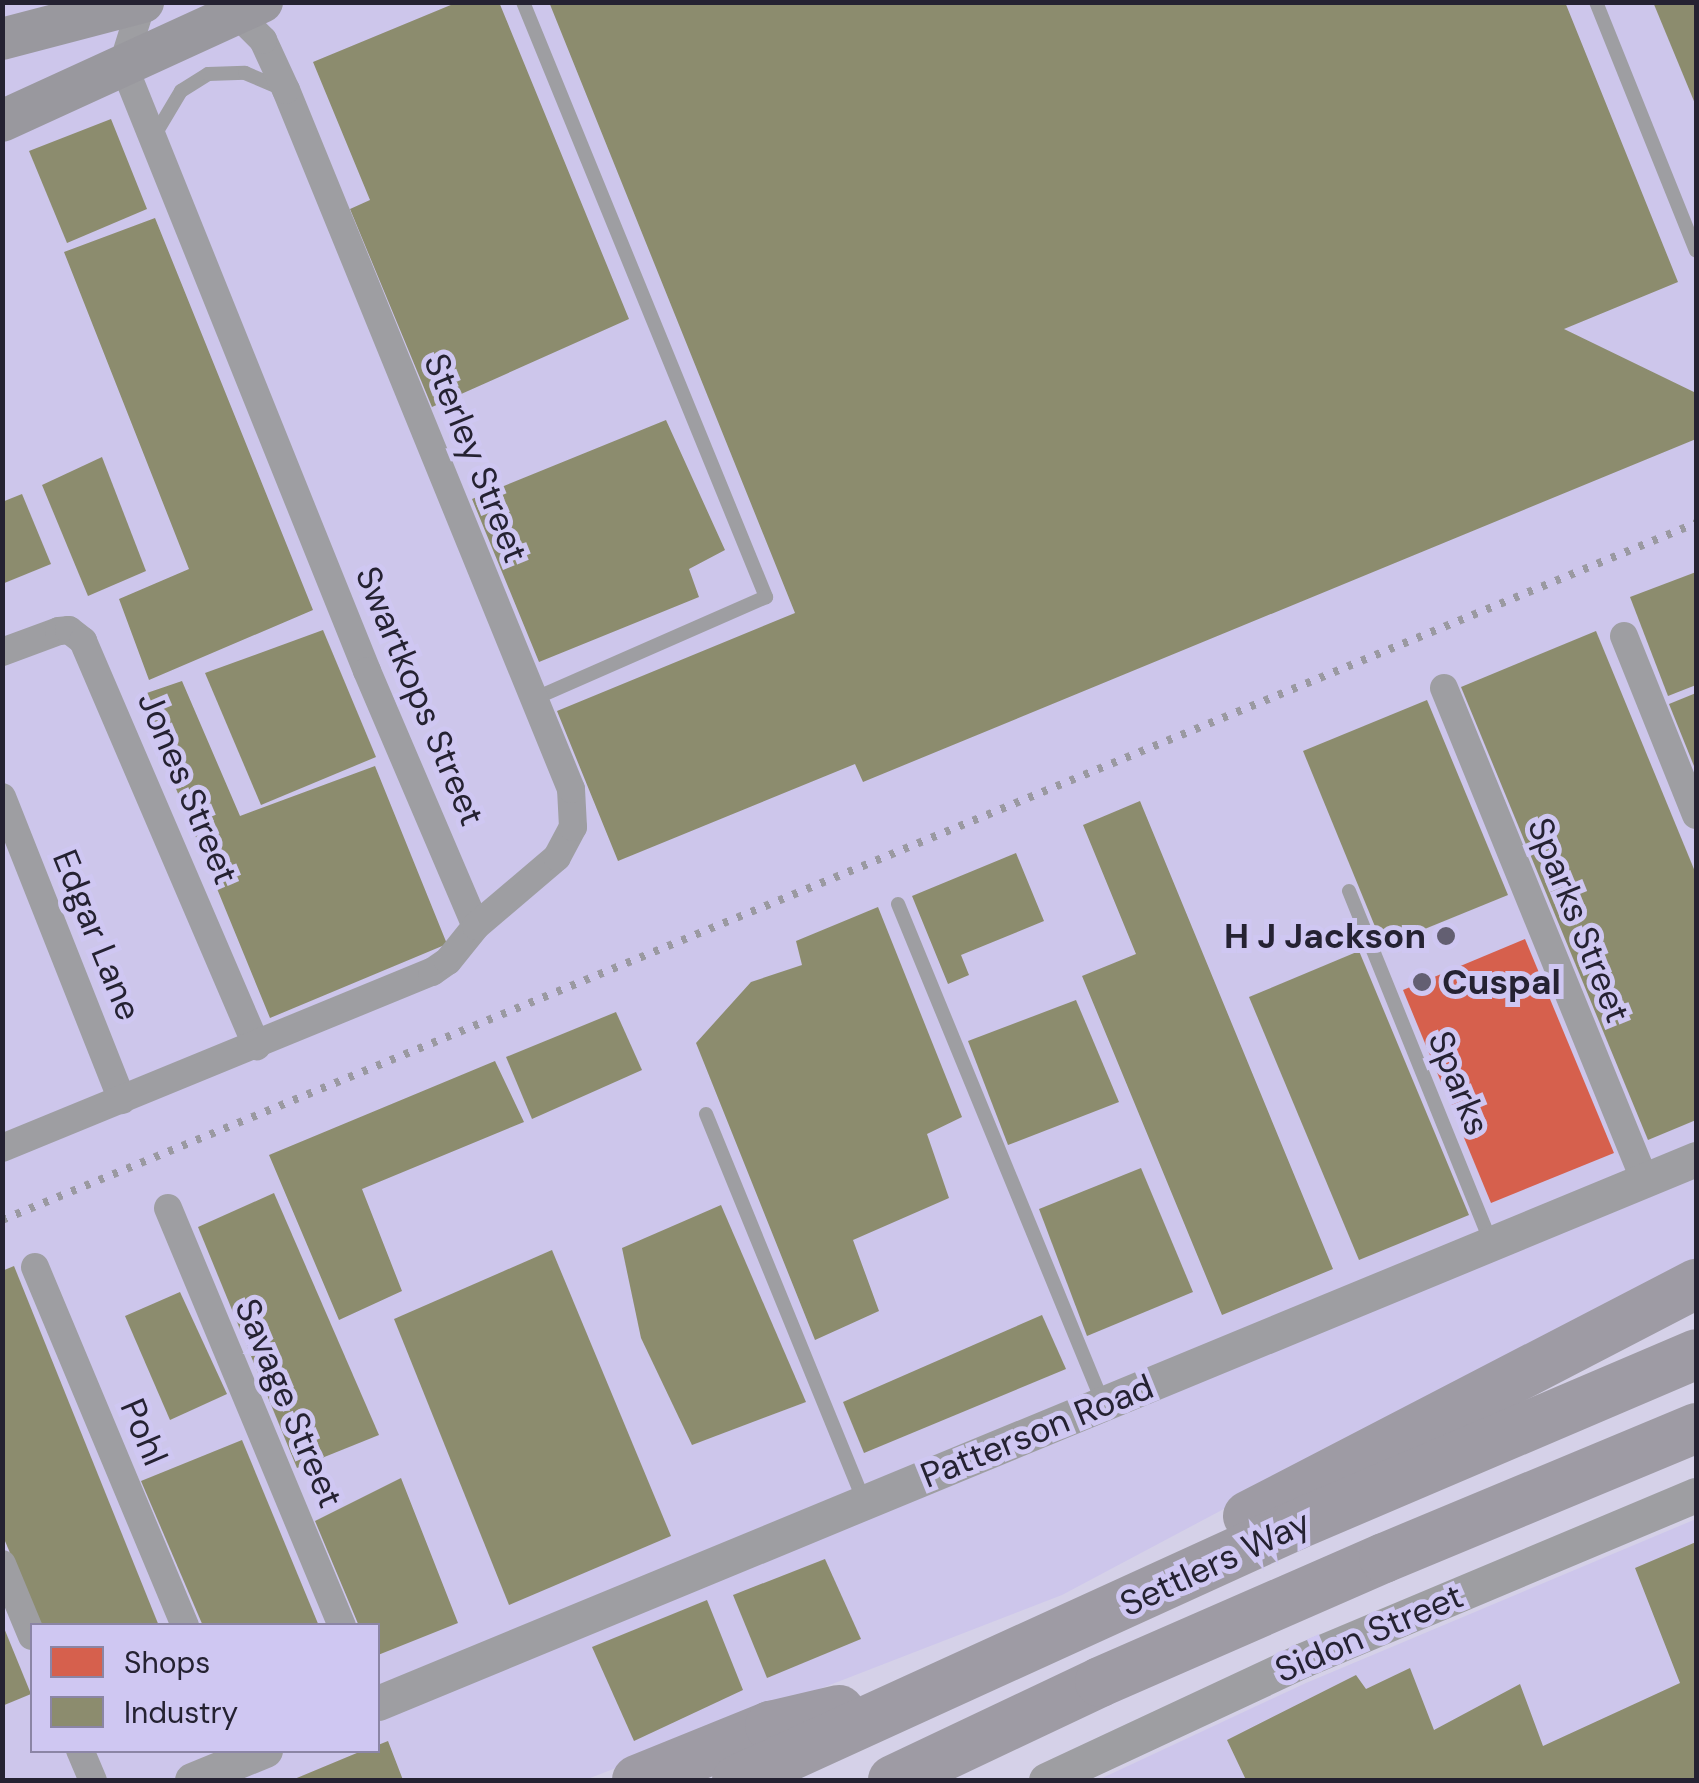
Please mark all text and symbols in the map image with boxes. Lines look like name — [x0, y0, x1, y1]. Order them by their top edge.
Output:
street label: Sterley Street — [415, 348, 537, 568]
street label: Swartkops Street — [347, 560, 493, 832]
street label: Jones Street — [129, 686, 247, 890]
street label: Sparks Street — [1519, 812, 1639, 1028]
street label: Edgar Lane — [44, 844, 150, 1026]
place label: H J Jackson — [1224, 915, 1426, 957]
marker: H J Jackson — [1435, 925, 1457, 947]
place label: Cuspal — [1442, 961, 1561, 1003]
marker: Cuspal — [1411, 971, 1433, 993]
street label: Sparks — [1419, 1025, 1499, 1141]
street label: Savage Street — [226, 1292, 352, 1514]
street label: Patterson Road — [915, 1365, 1159, 1497]
street label: Pohl — [111, 1393, 177, 1471]
street label: Settlers Way — [1113, 1501, 1317, 1625]
street label: Sidon Street — [1269, 1575, 1469, 1691]
legend — [30, 1623, 380, 1753]
text: Shops — [124, 1643, 210, 1682]
text: Industry — [124, 1693, 238, 1732]

